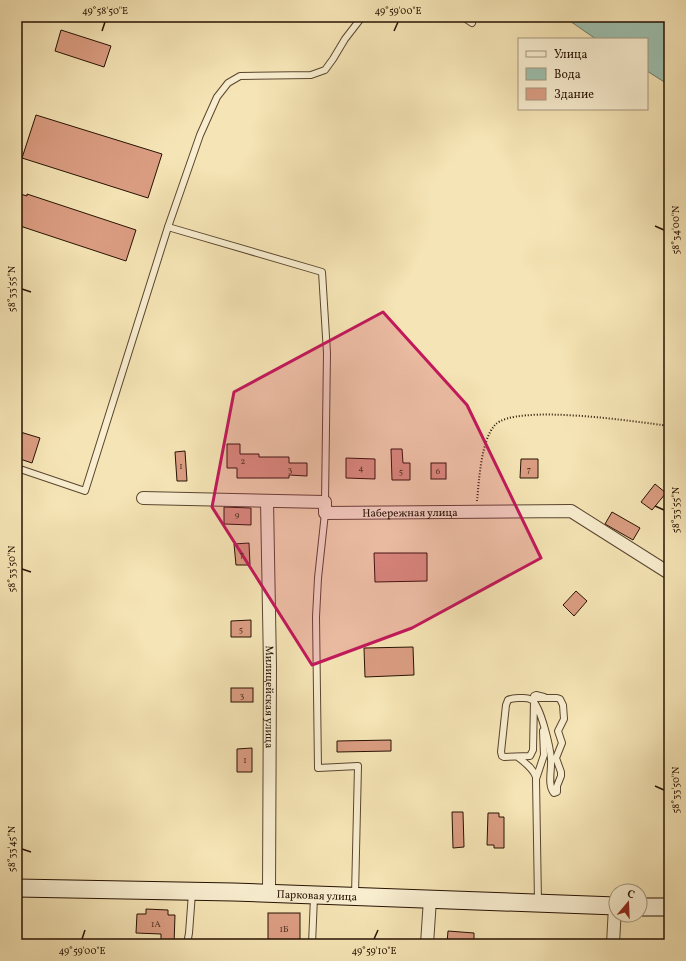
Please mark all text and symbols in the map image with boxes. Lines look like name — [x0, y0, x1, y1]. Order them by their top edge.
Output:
text: 49°58'50"E — [82, 4, 128, 18]
text: 49°59'00"E — [374, 4, 422, 18]
legend — [518, 38, 648, 110]
text: Улица — [554, 47, 587, 63]
text: Вода — [554, 67, 581, 83]
text: Здание — [554, 87, 594, 103]
text: 58°34'00"N — [669, 205, 683, 255]
text: 58°33'55"N — [5, 265, 19, 312]
house number: 2 — [241, 455, 246, 468]
house number: 1 — [179, 460, 183, 473]
house number: 4 — [358, 462, 364, 475]
house number: 3 — [288, 463, 293, 476]
house number: 7 — [527, 463, 531, 476]
house number: 5 — [399, 465, 403, 478]
house number: 6 — [436, 465, 441, 478]
text: 58°33'55"N — [669, 486, 683, 533]
street label: Набережная улица — [362, 506, 458, 522]
house number: 9 — [235, 509, 240, 522]
text: 58°33'50"N — [5, 545, 19, 593]
house number: 7 — [240, 548, 244, 561]
house number: 5 — [239, 623, 243, 636]
street label: Милицейская улица — [261, 645, 276, 749]
house number: 3 — [240, 689, 245, 702]
house number: 1 — [243, 754, 247, 767]
text: 58°33'50"N — [669, 766, 683, 814]
text: 58°33'45"N — [5, 825, 19, 872]
north arrow — [608, 883, 648, 923]
text: С — [625, 887, 637, 903]
street label: Парковая улица — [276, 888, 358, 906]
house number: 1А — [151, 918, 162, 931]
house number: 1Б — [279, 923, 289, 936]
text: 49°59'00"E — [58, 944, 106, 958]
text: 49°59'10"E — [351, 944, 397, 958]

